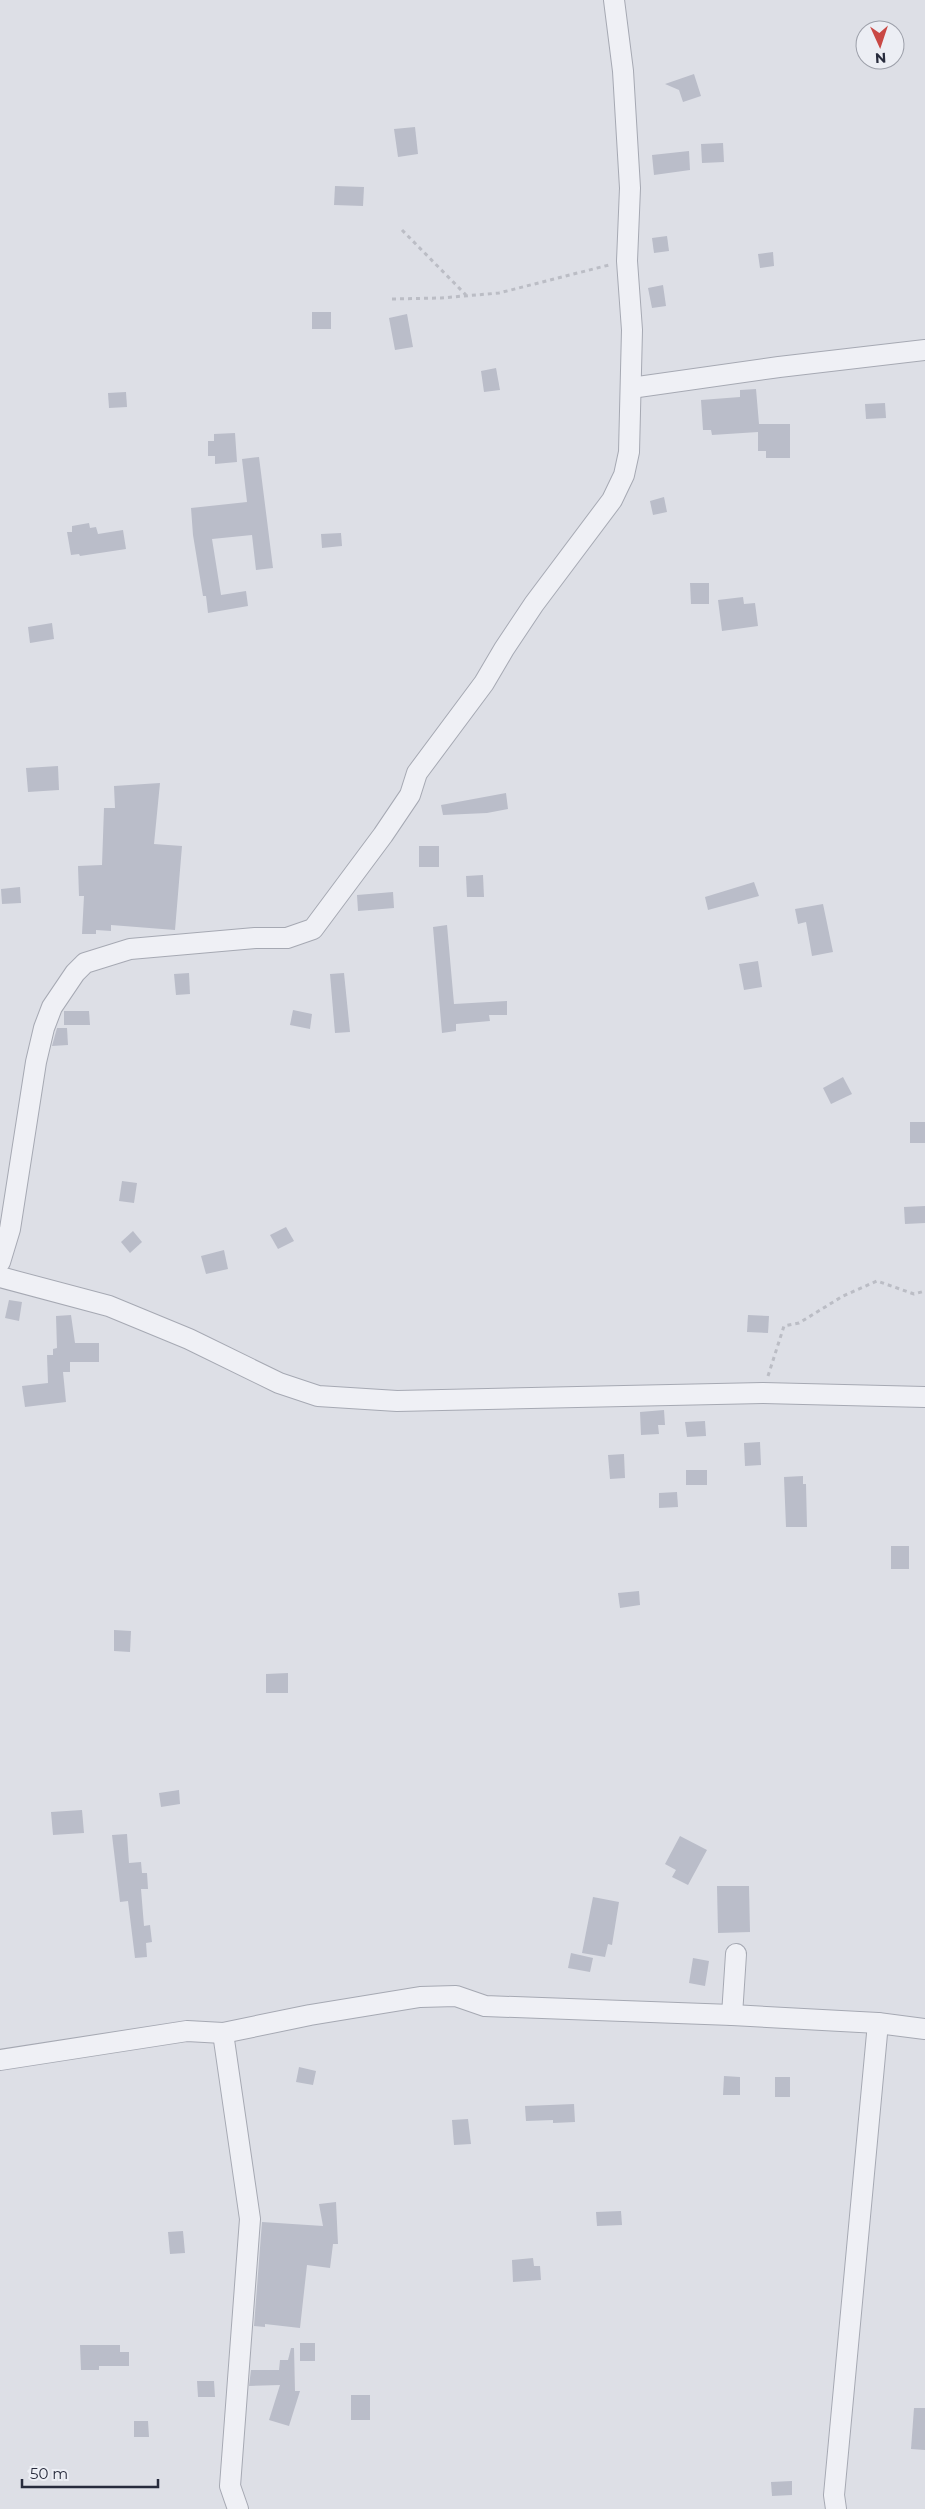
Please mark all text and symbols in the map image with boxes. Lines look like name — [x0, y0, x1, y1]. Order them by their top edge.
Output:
north arrow — [855, 20, 905, 70]
text: N — [875, 49, 887, 67]
scale bar — [22, 2456, 159, 2488]
text: 50 m — [30, 2464, 68, 2483]

